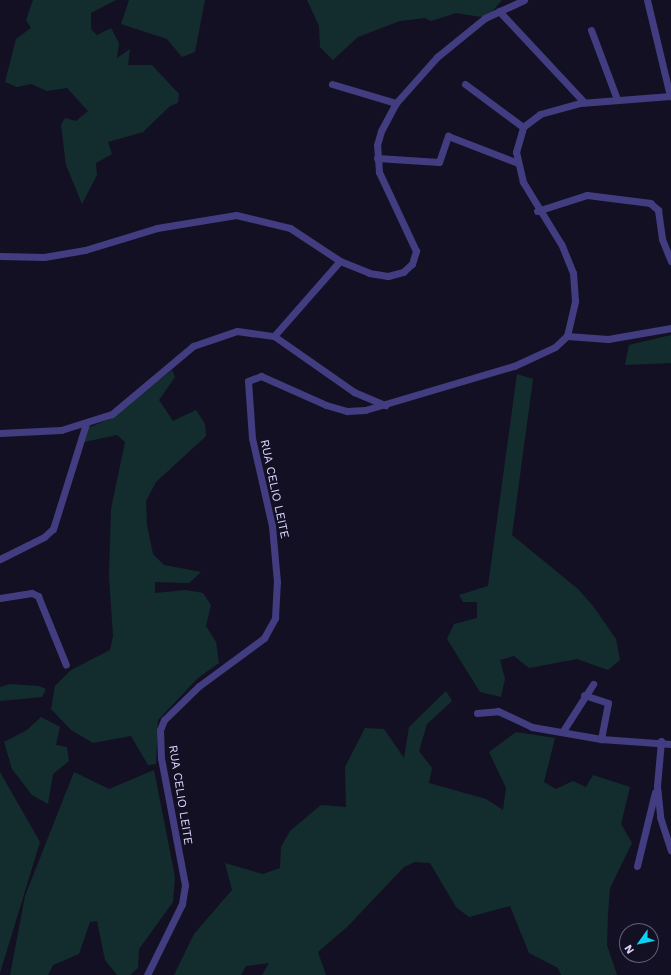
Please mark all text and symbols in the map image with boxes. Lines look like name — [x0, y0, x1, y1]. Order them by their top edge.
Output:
street label: RUA CELIO LEITE — [256, 438, 292, 540]
street label: RUA CELIO LEITE — [165, 744, 195, 846]
north arrow — [619, 923, 659, 963]
text: N — [622, 942, 637, 956]

